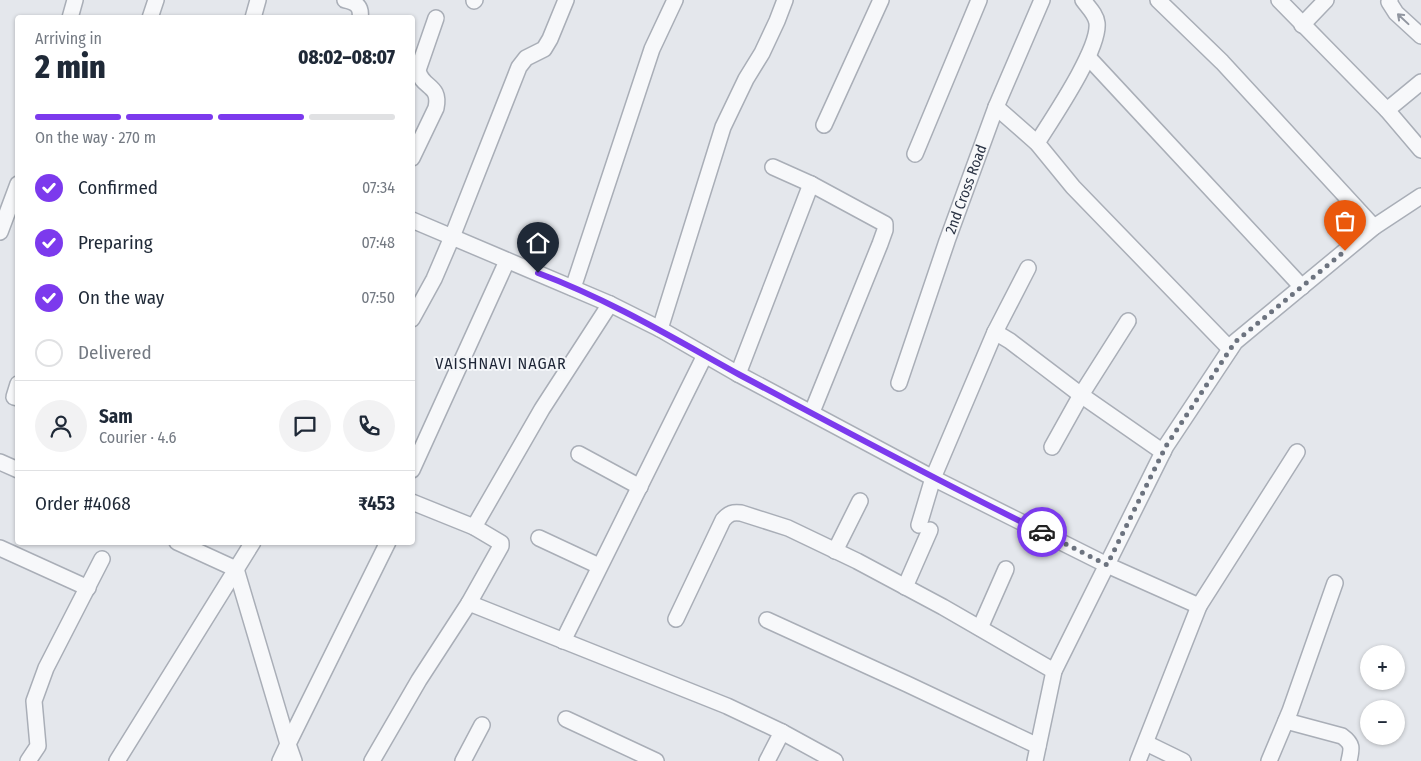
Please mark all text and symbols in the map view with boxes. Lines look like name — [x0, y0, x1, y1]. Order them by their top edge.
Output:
one-way arrow — [1396, 13, 1409, 25]
text: Arriving in — [35, 29, 102, 48]
text: 08:02–08:07 — [298, 46, 395, 69]
text: 2 min — [35, 48, 106, 86]
text: On the way · 270 m — [35, 128, 156, 147]
street label: 2nd Cross Road — [941, 142, 990, 236]
icon: check — [35, 174, 63, 202]
text: Confirmed — [78, 176, 158, 199]
text: 07:34 — [362, 178, 395, 197]
pin — [1324, 200, 1366, 251]
icon: bag — [1331, 207, 1359, 235]
pin — [517, 222, 559, 273]
icon: check — [35, 229, 63, 257]
icon: home — [524, 229, 552, 257]
text: Preparing — [78, 231, 153, 254]
text: 07:48 — [361, 233, 395, 252]
icon: check — [35, 284, 63, 312]
text: On the way — [78, 286, 164, 309]
text: 07:50 — [361, 288, 395, 307]
text: Delivered — [78, 341, 152, 364]
district label: VAISHNAVI NAGAR — [435, 354, 567, 373]
button: person — [35, 400, 87, 452]
button: chat — [279, 400, 331, 452]
button: phone — [343, 400, 395, 452]
text: Sam — [99, 405, 133, 428]
text: Courier · 4.6 — [99, 428, 177, 447]
text: Order #4068 — [35, 492, 131, 515]
text: ₹453 — [358, 492, 395, 515]
courier — [1017, 507, 1067, 557]
icon: car — [1028, 518, 1056, 546]
map controls — [1360, 645, 1405, 745]
button: + — [1360, 645, 1405, 690]
button: − — [1360, 700, 1405, 745]

